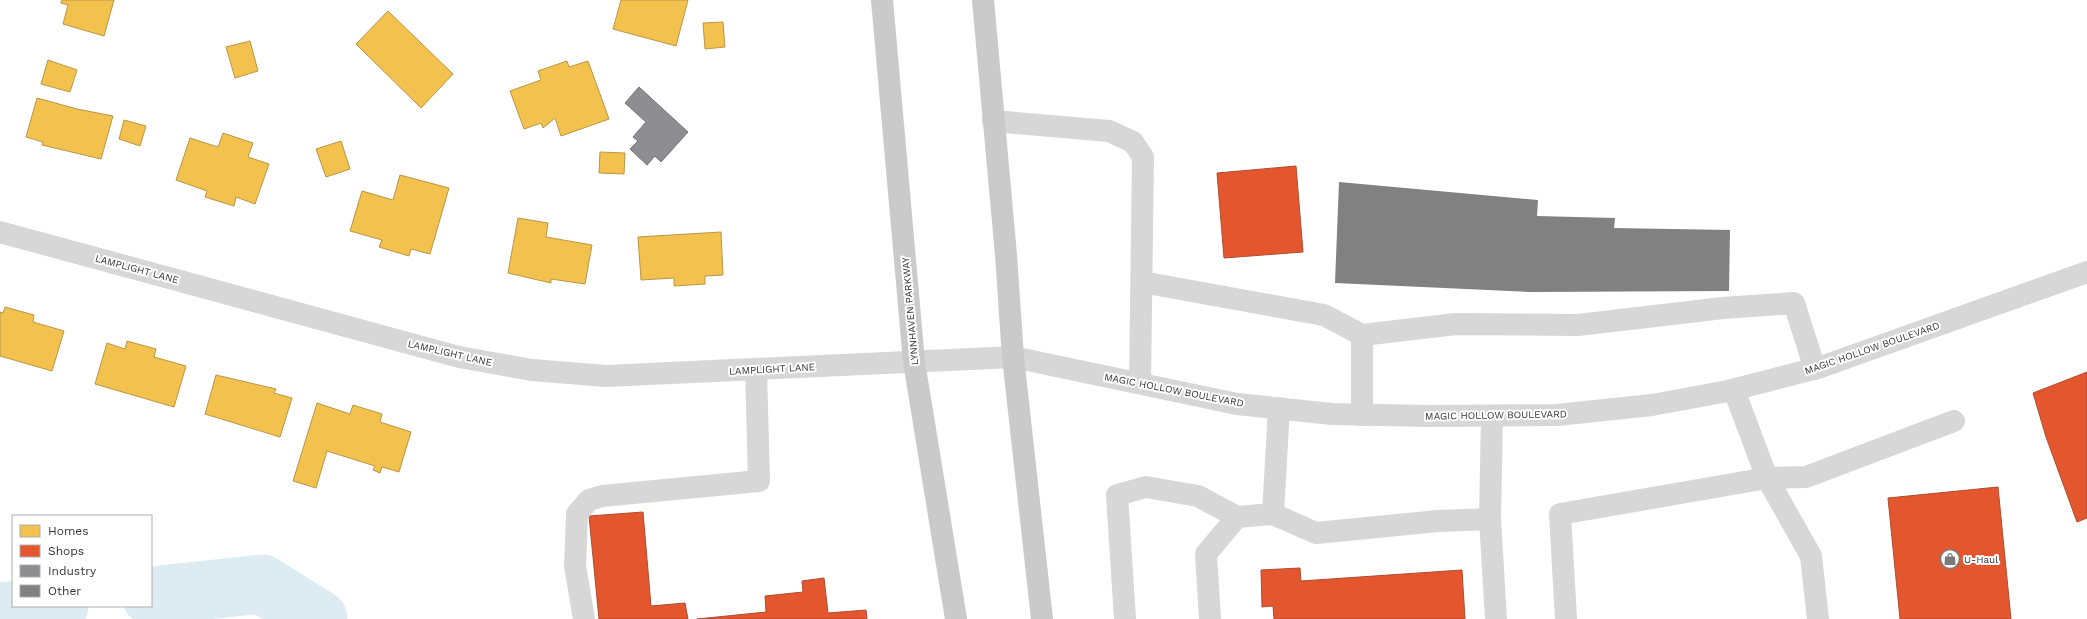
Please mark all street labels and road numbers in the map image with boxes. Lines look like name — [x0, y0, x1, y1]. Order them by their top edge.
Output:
street label: LAMPLIGHT LANE — [94, 253, 180, 285]
street label: LYNNHAVEN PARKWAY — [900, 256, 920, 365]
street label: MAGIC HOLLOW BOULEVARD — [1803, 320, 1941, 376]
street label: LAMPLIGHT LANE — [407, 338, 493, 368]
street label: LAMPLIGHT LANE — [729, 361, 815, 377]
street label: MAGIC HOLLOW BOULEVARD — [1103, 371, 1245, 409]
street label: MAGIC HOLLOW BOULEVARD — [1425, 408, 1567, 422]

